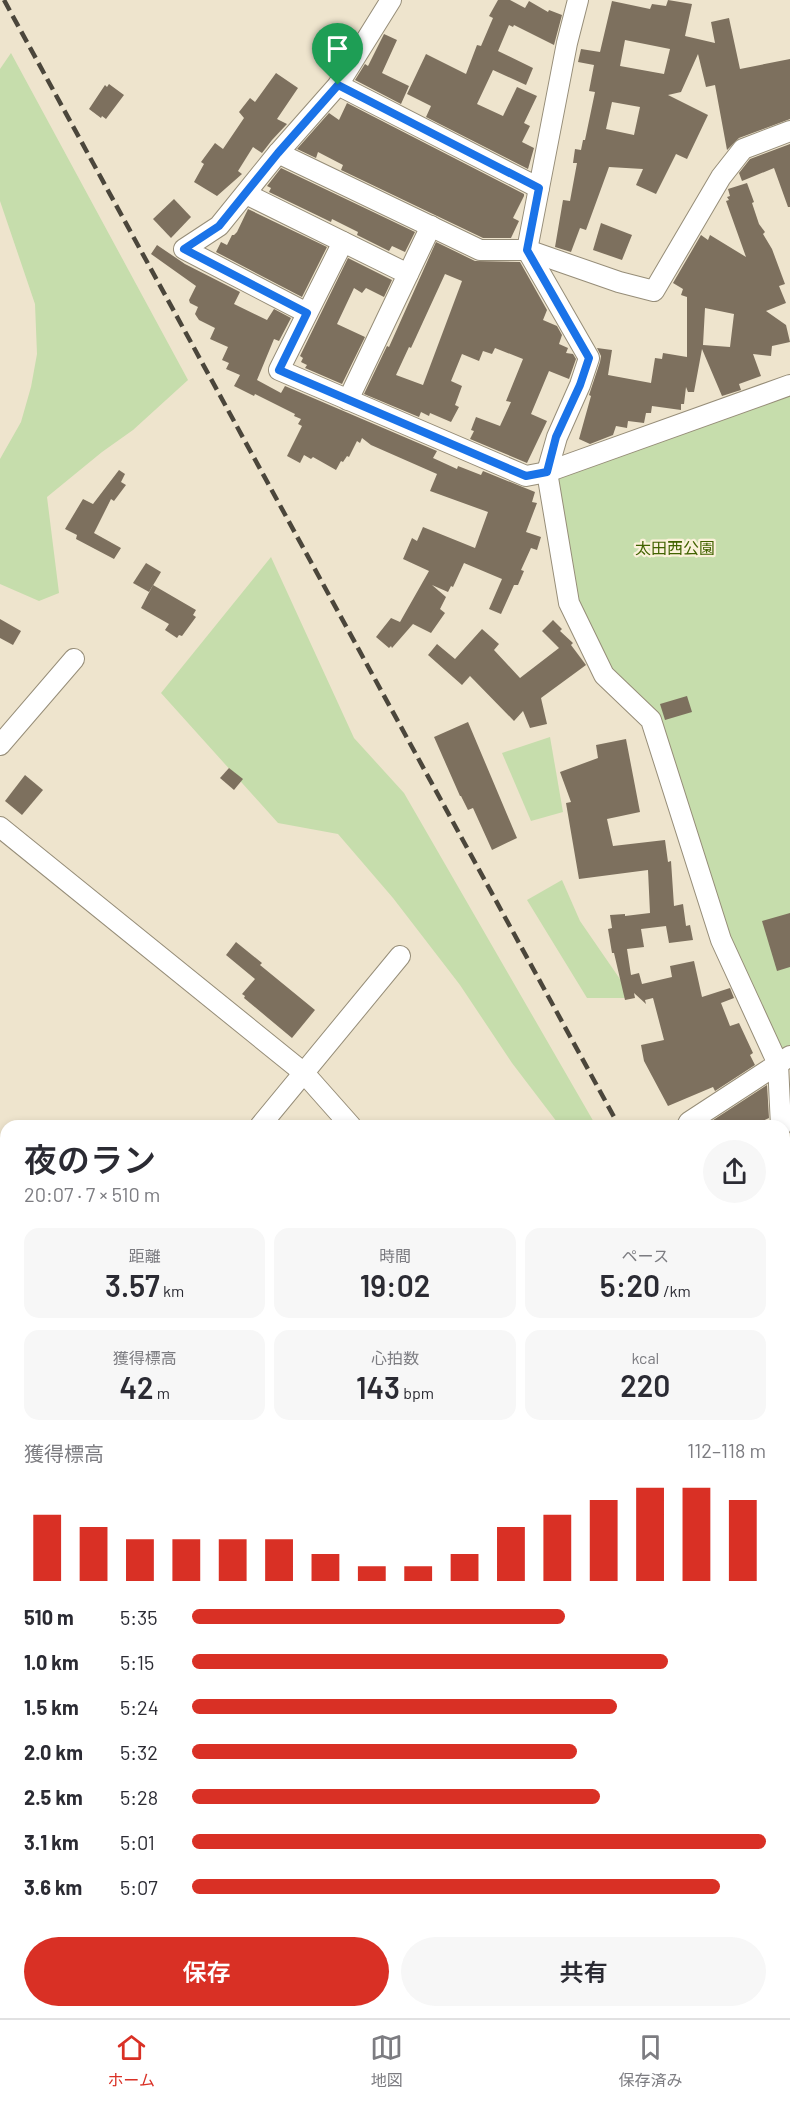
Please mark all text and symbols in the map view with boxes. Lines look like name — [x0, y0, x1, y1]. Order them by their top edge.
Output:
pin — [312, 23, 363, 85]
icon: arrive — [321, 32, 354, 65]
park label: 太田西公園 — [635, 538, 715, 557]
text: 夜のラン — [24, 1139, 156, 1179]
button: share — [703, 1140, 766, 1203]
text: 20:07 · 7 × 510 m — [24, 1182, 160, 1206]
text: 距離 — [129, 1246, 161, 1265]
text: 時間 — [379, 1246, 411, 1265]
text: ペース — [622, 1246, 669, 1265]
text: 3.57 — [105, 1267, 160, 1303]
text: 19:02 — [360, 1267, 430, 1303]
text: 5:20 — [600, 1267, 660, 1303]
text: km — [160, 1281, 184, 1300]
text: /km — [660, 1281, 691, 1300]
text: 獲得標高 — [113, 1348, 177, 1367]
text: 心拍数 — [371, 1348, 419, 1367]
text: kcal — [631, 1348, 659, 1367]
text: 220 — [620, 1367, 670, 1403]
text: 42 — [119, 1369, 153, 1405]
text: 143 — [356, 1369, 400, 1405]
text: m — [153, 1383, 170, 1402]
text: bpm — [400, 1383, 434, 1402]
text: 112–118 m — [687, 1438, 766, 1462]
text: 獲得標高 — [24, 1441, 104, 1465]
text: 510 m — [24, 1605, 74, 1629]
text: 5:35 — [120, 1605, 158, 1629]
text: 1.0 km — [24, 1650, 79, 1674]
text: 5:15 — [120, 1650, 154, 1674]
text: 1.5 km — [24, 1695, 79, 1719]
text: 5:24 — [120, 1695, 159, 1719]
text: 2.0 km — [24, 1740, 83, 1764]
text: 5:32 — [120, 1740, 158, 1764]
text: 2.5 km — [24, 1785, 83, 1809]
text: 5:28 — [120, 1785, 158, 1809]
text: 3.1 km — [24, 1830, 79, 1854]
text: 5:01 — [120, 1830, 155, 1854]
text: 3.6 km — [24, 1875, 82, 1899]
text: 5:07 — [120, 1875, 158, 1899]
button: 保存 — [24, 1937, 389, 2006]
button: 共有 — [401, 1937, 766, 2006]
tab: ホーム — [108, 2031, 155, 2091]
tab: 地図 — [370, 2031, 403, 2091]
tab: 保存済み — [618, 2031, 682, 2091]

